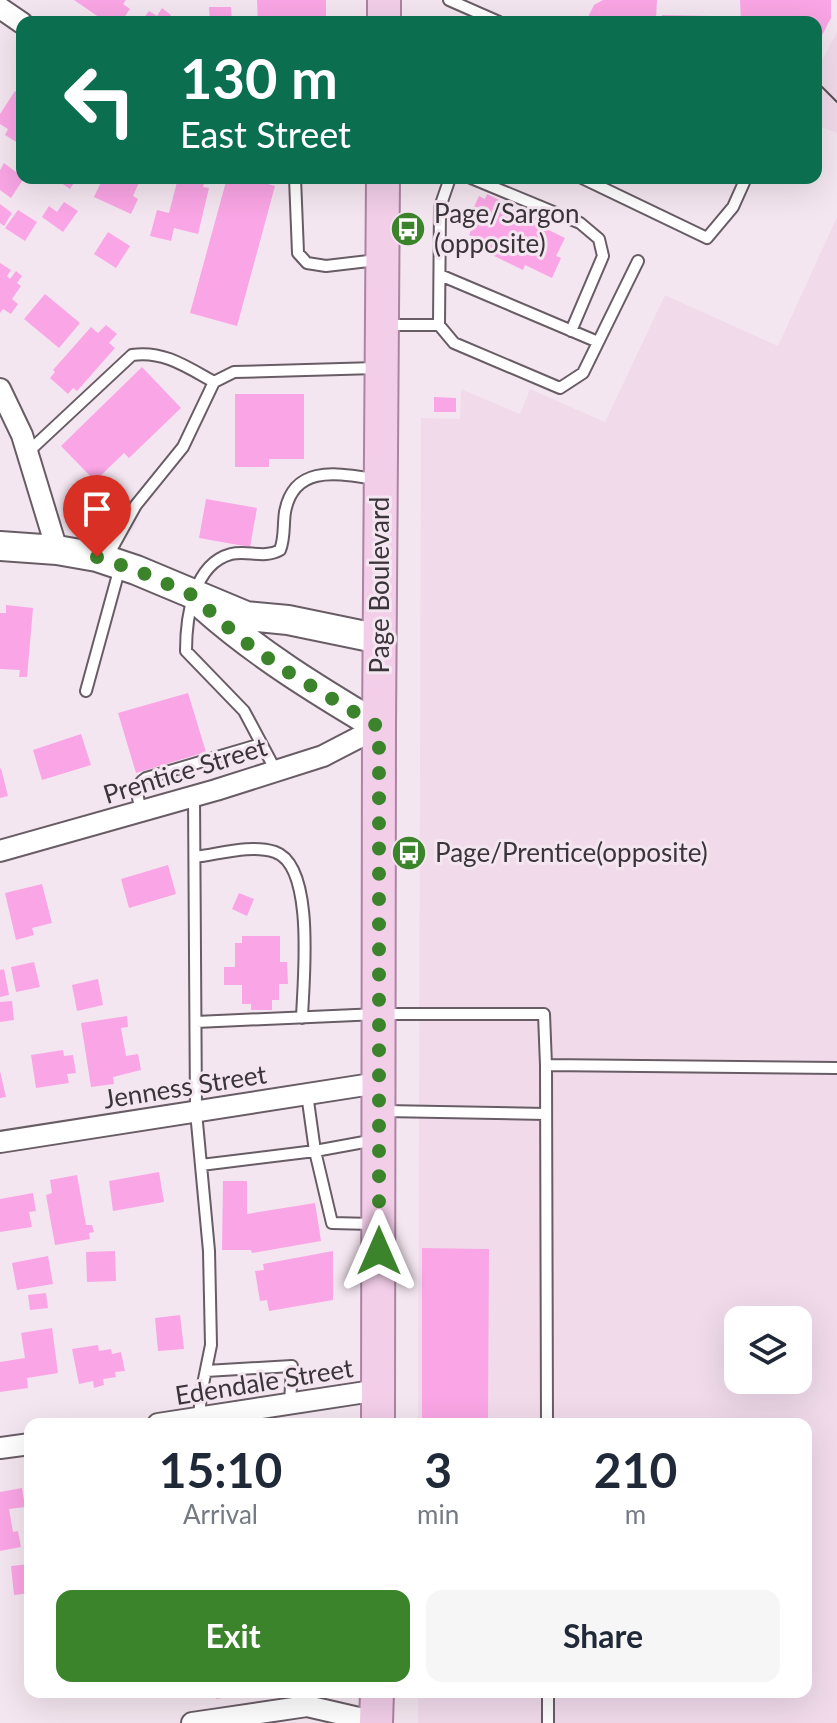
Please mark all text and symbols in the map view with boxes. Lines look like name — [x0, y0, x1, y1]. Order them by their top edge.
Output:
text: 130 m — [180, 44, 338, 111]
icon: left — [48, 48, 152, 152]
text: East Street — [180, 112, 351, 156]
place label: Page/Sargon (opposite) — [434, 197, 579, 259]
bus stop icon: Page/Sargon (opposite) — [389, 210, 427, 248]
pin — [63, 475, 131, 557]
icon: arrive — [75, 487, 119, 531]
street label: Page Boulevard — [363, 497, 395, 673]
street label: Prentice Street — [99, 730, 271, 810]
bus stop icon: Page/Prentice(opposite) — [390, 834, 428, 872]
place label: Page/Prentice(opposite) — [435, 836, 708, 868]
street label: Jenness Street — [101, 1057, 269, 1115]
position arrow — [337, 1209, 421, 1293]
map controls — [724, 1306, 812, 1394]
button: layers — [724, 1306, 812, 1394]
street label: Edendale Street — [173, 1351, 356, 1411]
text: 15:10 — [159, 1441, 282, 1498]
text: 3 — [424, 1441, 452, 1498]
text: 210 — [594, 1441, 677, 1498]
text: Arrival — [183, 1498, 258, 1530]
text: min — [417, 1498, 459, 1530]
text: m — [625, 1498, 646, 1530]
button: Exit — [56, 1590, 410, 1682]
button: Share — [426, 1590, 780, 1682]

